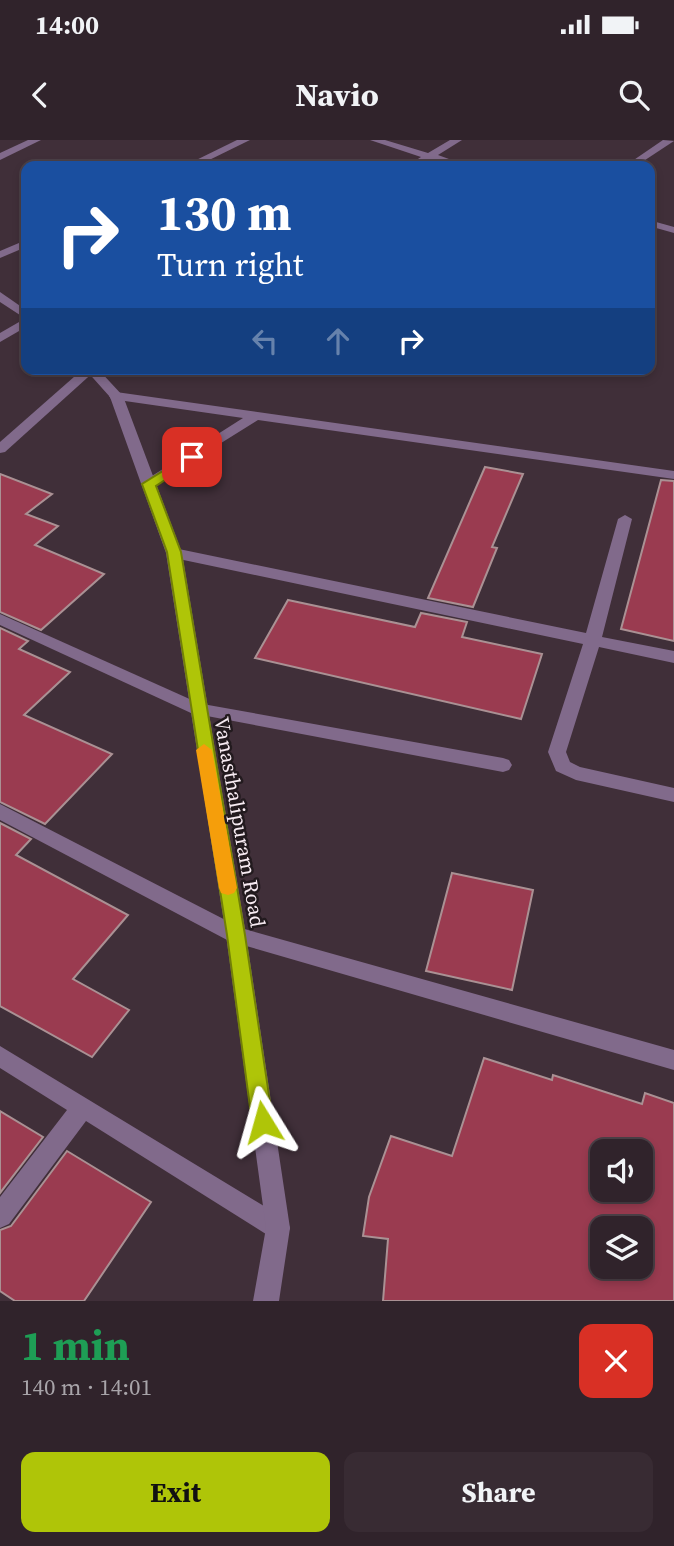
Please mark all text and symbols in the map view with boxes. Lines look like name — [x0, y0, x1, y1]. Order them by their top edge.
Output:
text: 14:00 — [35, 7, 99, 43]
text: Navio — [295, 73, 379, 117]
icon: back — [21, 76, 59, 114]
icon: search — [615, 76, 653, 114]
text: 130 m — [157, 179, 292, 246]
icon: right — [42, 189, 133, 280]
text: Turn right — [157, 243, 303, 287]
icon: left — [246, 322, 284, 360]
icon: ahead — [319, 322, 357, 360]
icon: right — [392, 322, 430, 360]
pin — [162, 427, 222, 487]
icon: arrive — [173, 438, 211, 476]
street label: Vanasthalipuram Road — [207, 715, 273, 929]
position arrow — [226, 1085, 300, 1159]
map controls — [590, 1139, 653, 1279]
button: sound — [590, 1139, 653, 1202]
button: layers — [590, 1216, 653, 1279]
text: 1 min — [21, 1316, 130, 1374]
button: close — [579, 1324, 653, 1398]
text: 140 m · 14:01 — [21, 1371, 152, 1403]
button: Exit — [21, 1452, 330, 1532]
button: Share — [344, 1452, 653, 1532]

